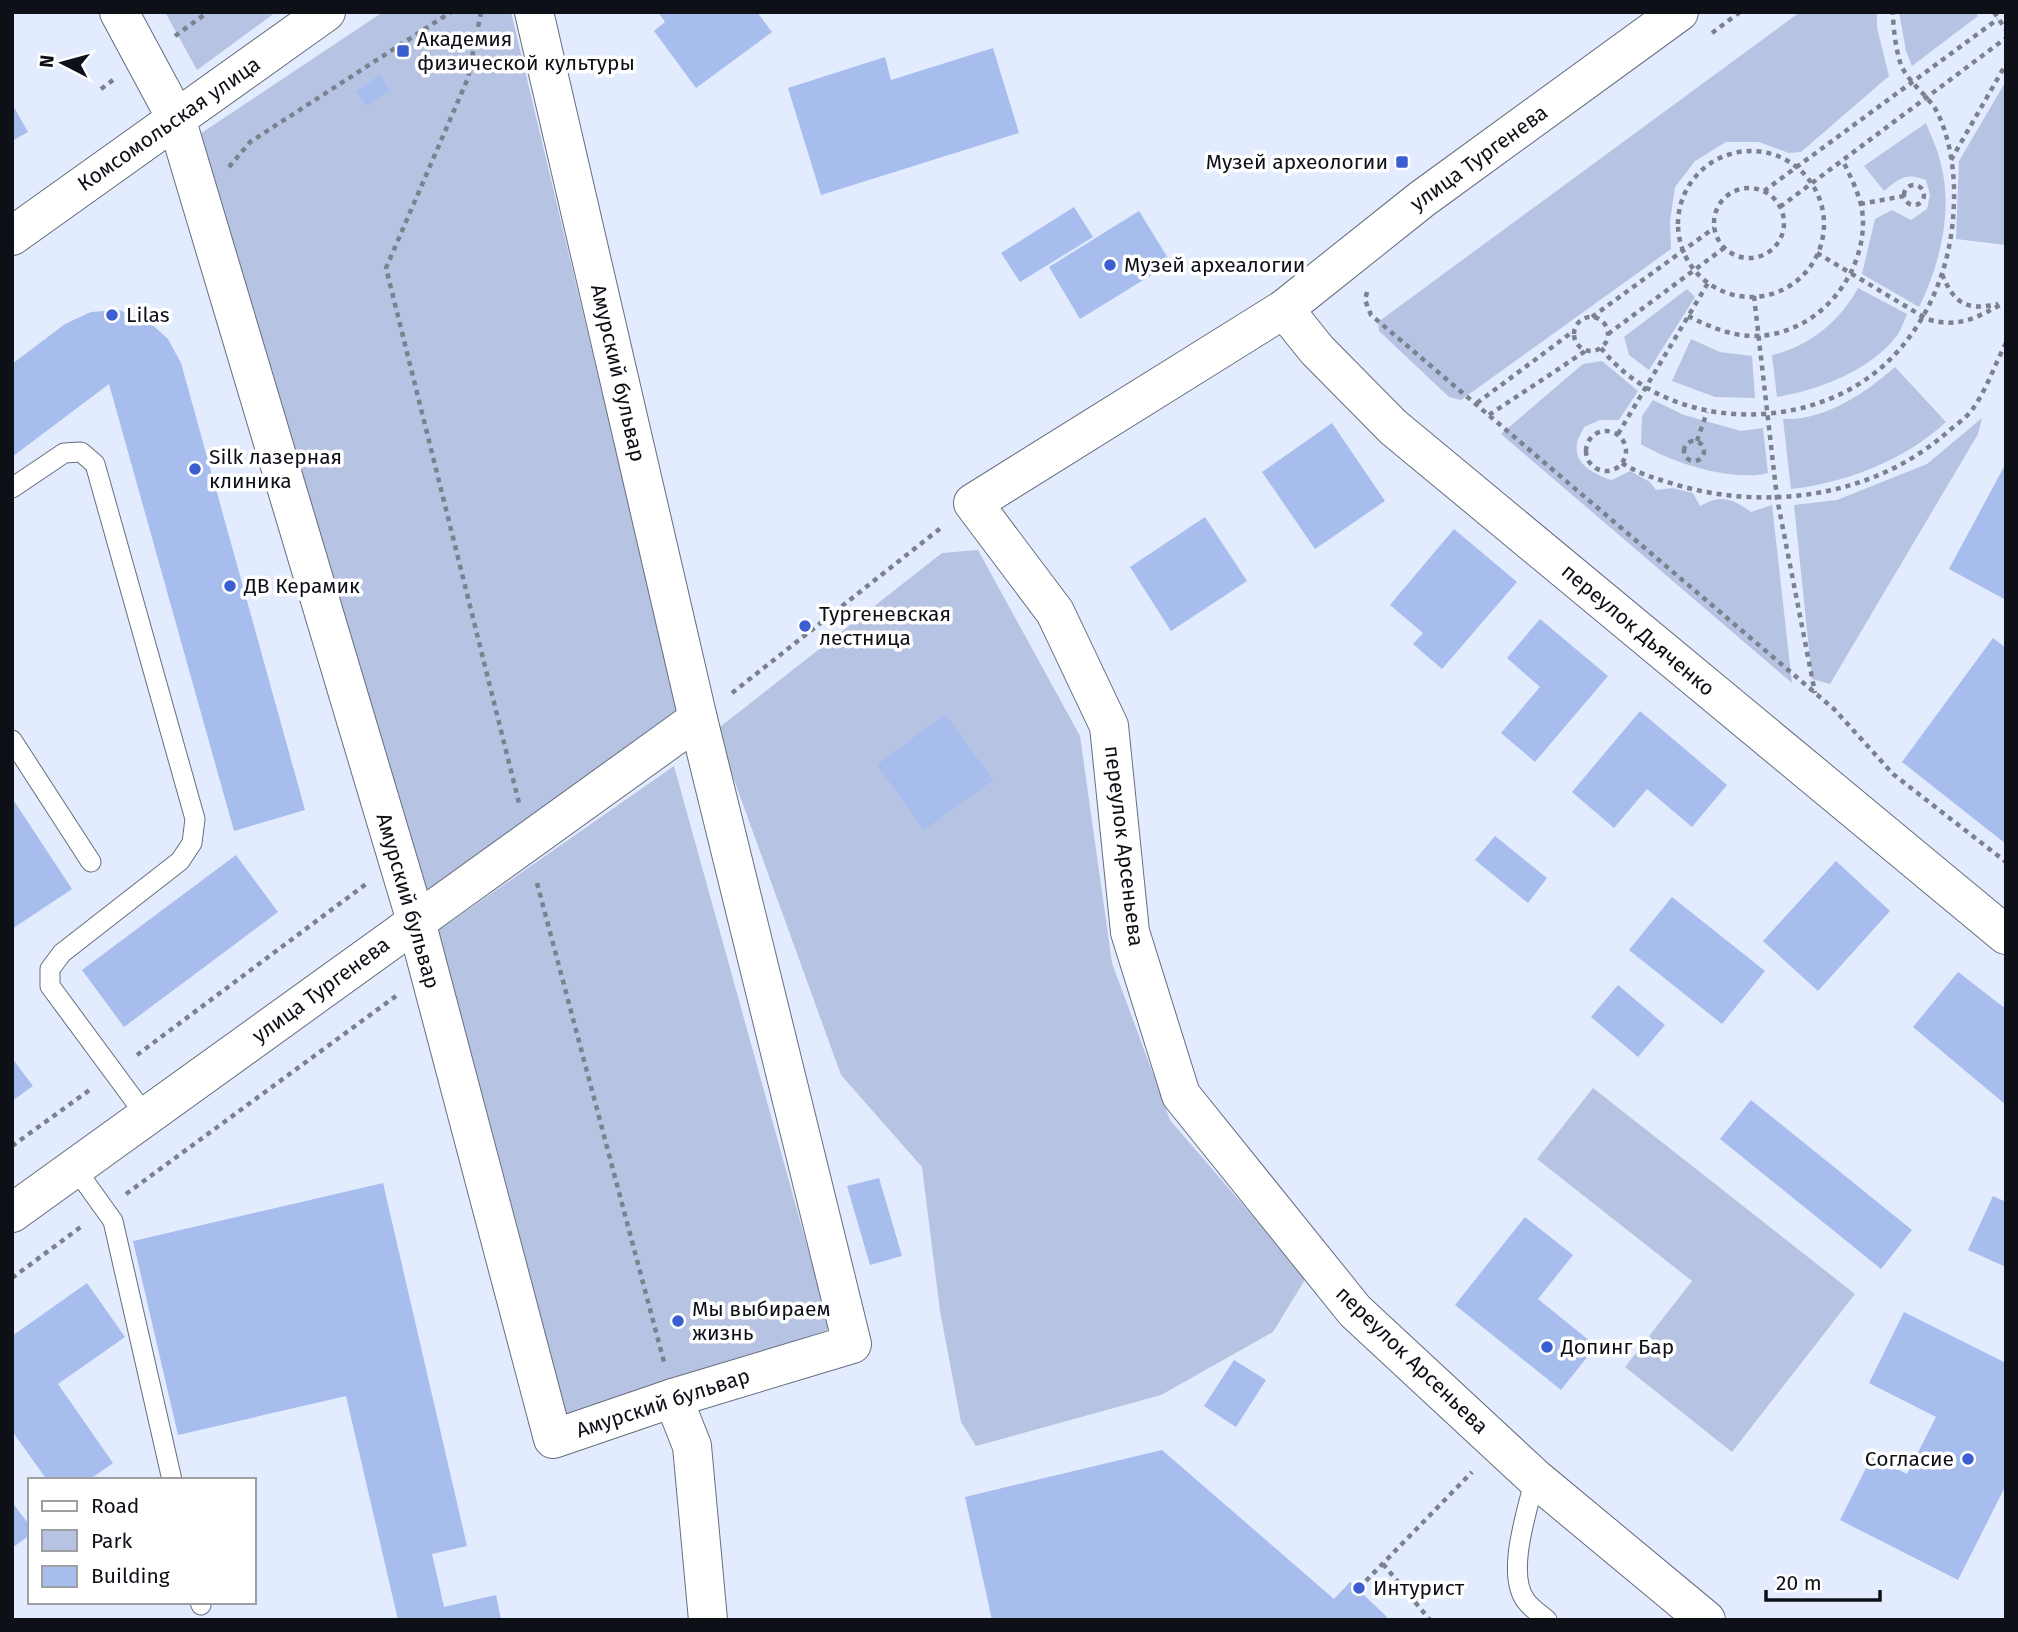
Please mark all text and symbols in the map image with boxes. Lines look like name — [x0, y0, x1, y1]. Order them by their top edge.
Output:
place label: Академия физической культуры — [417, 26, 635, 76]
north arrow — [28, 28, 98, 98]
marker: Академия физической культуры — [395, 43, 411, 59]
street label: Комсомольская улица — [73, 51, 265, 197]
text: N — [34, 54, 59, 69]
street label: улица Тургенева — [1405, 99, 1553, 217]
place label: Музей археологии — [1206, 149, 1388, 175]
marker: Музей археологии — [1394, 154, 1410, 170]
place label: Музей археалогии — [1124, 252, 1305, 278]
marker: Музей археалогии — [1102, 257, 1118, 273]
street label: Амурский бульвар — [585, 282, 651, 464]
place label: Lilas — [126, 302, 170, 328]
marker: Lilas — [104, 307, 120, 323]
place label: Silk лазерная клиника — [209, 444, 342, 494]
marker: Silk лазерная клиника — [187, 461, 203, 477]
street label: переулок Дьяченко — [1556, 558, 1720, 702]
place label: ДВ Керамик — [243, 573, 360, 599]
marker: ДВ Керамик — [222, 578, 238, 594]
place label: Тургеневская лестница — [819, 601, 951, 651]
marker: Тургеневская лестница — [797, 618, 813, 634]
street label: переулок Арсеньева — [1099, 744, 1149, 948]
street label: Амурский бульвар — [371, 810, 445, 992]
street label: улица Тургенева — [247, 931, 395, 1049]
street label: переулок Арсеньева — [1330, 1280, 1494, 1440]
place label: Мы выбираем жизнь — [692, 1296, 831, 1346]
marker: Мы выбираем жизнь — [670, 1313, 686, 1329]
place label: Допинг Бар — [1560, 1334, 1674, 1360]
marker: Допинг Бар — [1539, 1339, 1555, 1355]
street label: Амурский бульвар — [573, 1363, 753, 1443]
place label: Согласие — [1865, 1446, 1954, 1472]
marker: Согласие — [1960, 1451, 1976, 1467]
legend — [28, 1478, 256, 1604]
text: Road — [91, 1493, 139, 1519]
text: Park — [91, 1528, 133, 1554]
scale bar — [1766, 1558, 1880, 1602]
text: Building — [91, 1563, 170, 1589]
text: 20 m — [1776, 1570, 1822, 1596]
place label: Интурист — [1373, 1575, 1465, 1601]
marker: Интурист — [1351, 1580, 1367, 1596]

